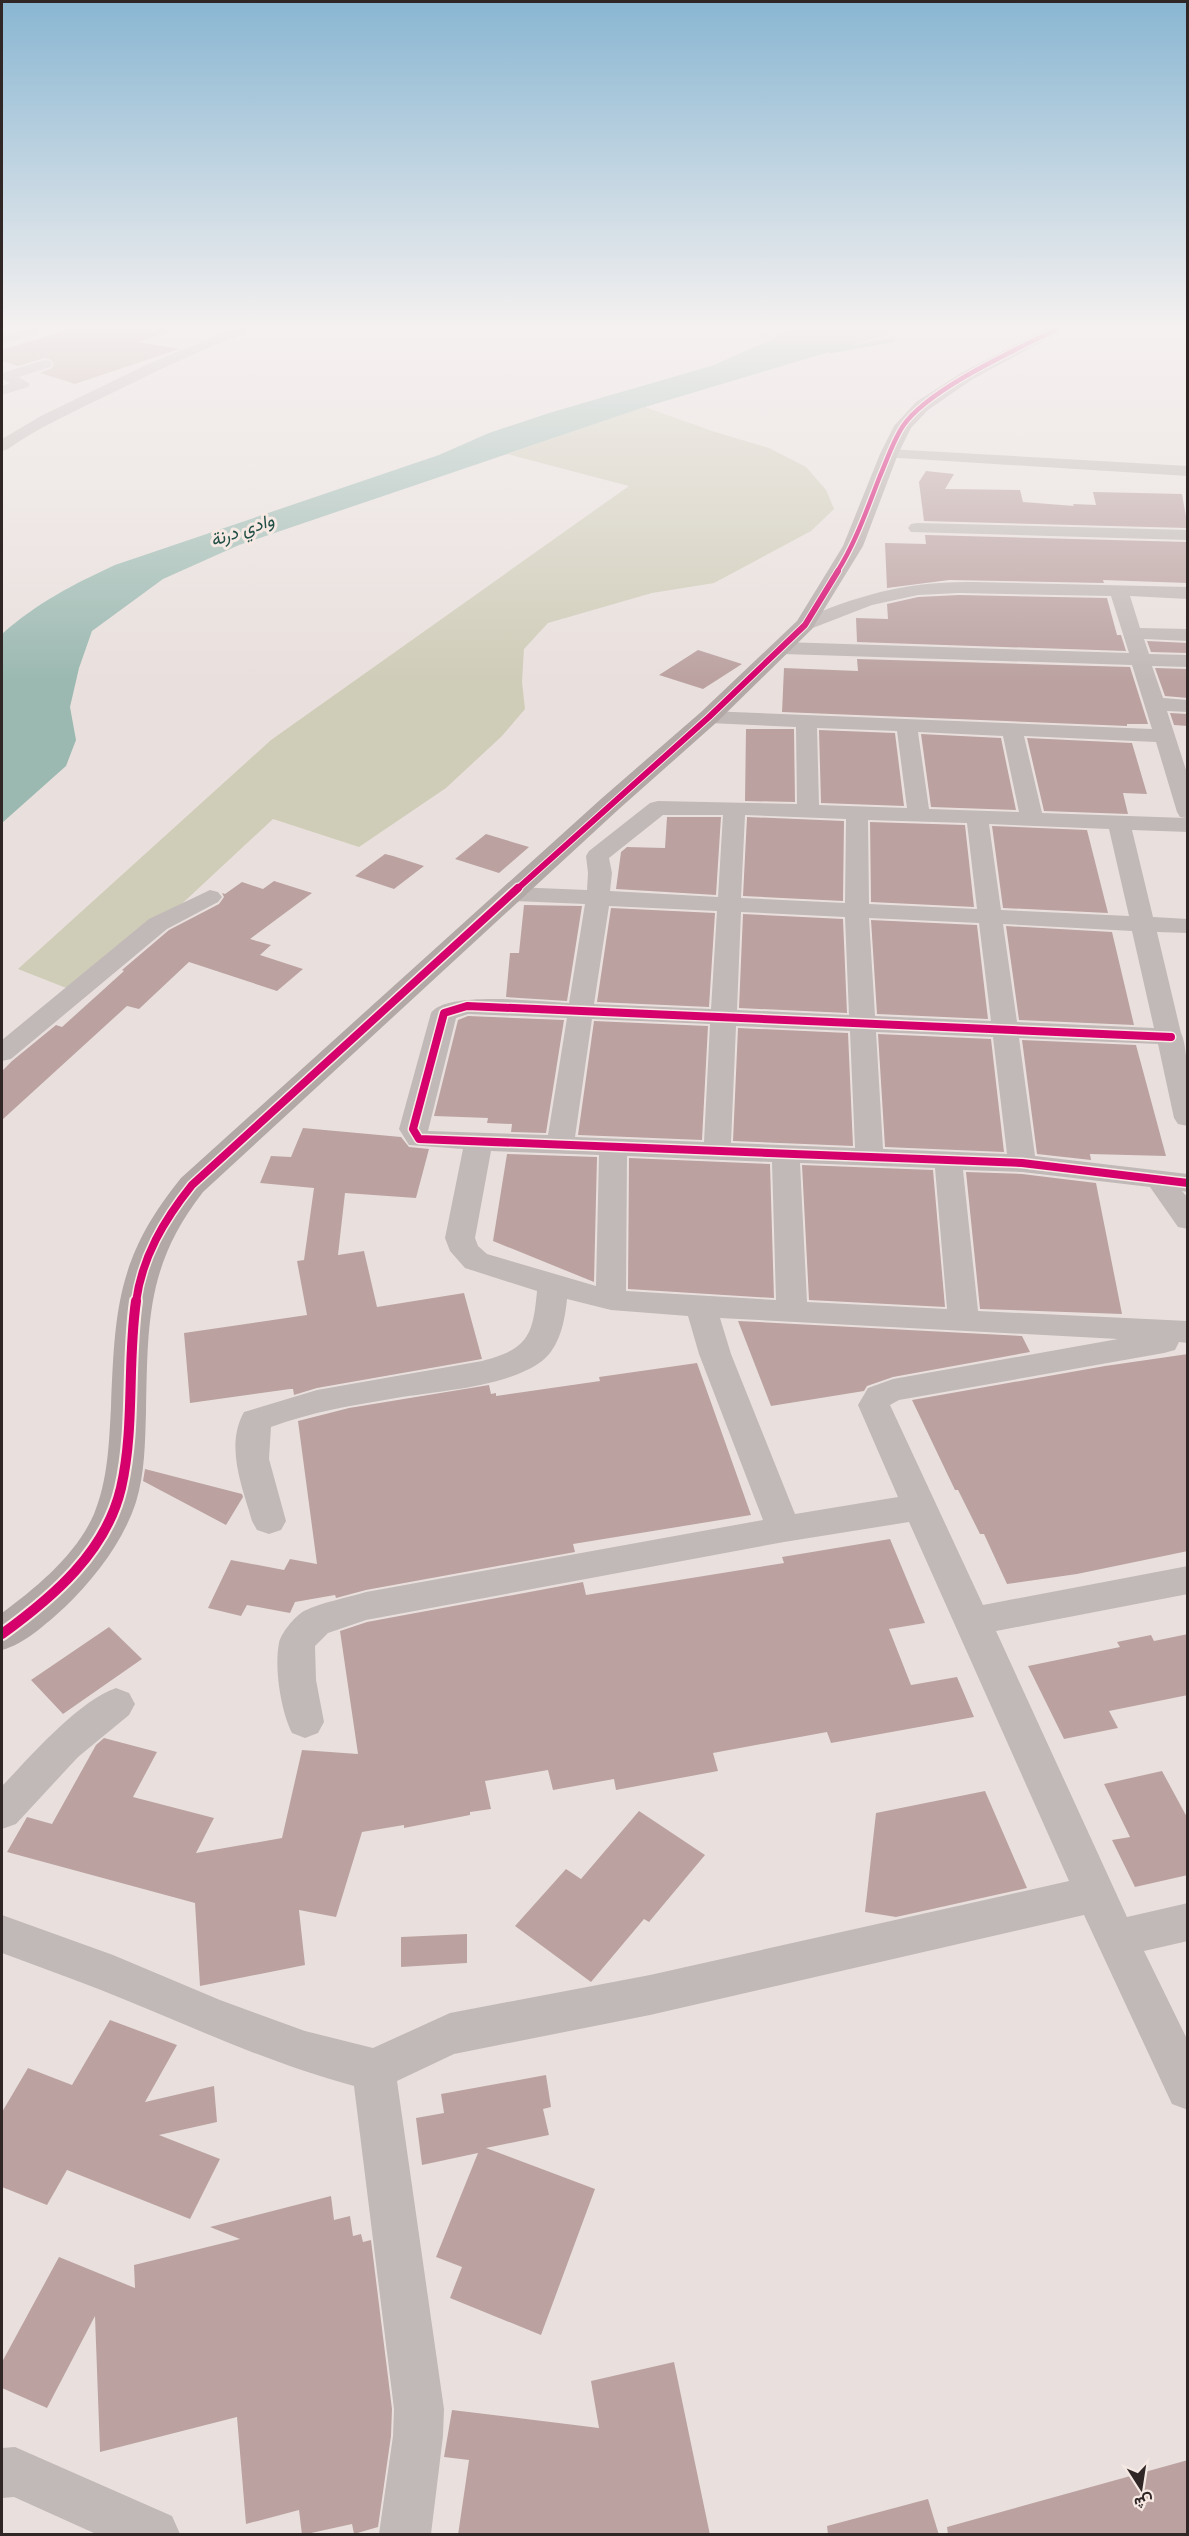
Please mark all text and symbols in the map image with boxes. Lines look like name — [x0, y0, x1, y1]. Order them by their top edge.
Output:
water label: وادي درنة — [207, 509, 278, 555]
north arrow — [1111, 2458, 1171, 2518]
text: ش — [1133, 2491, 1155, 2513]

